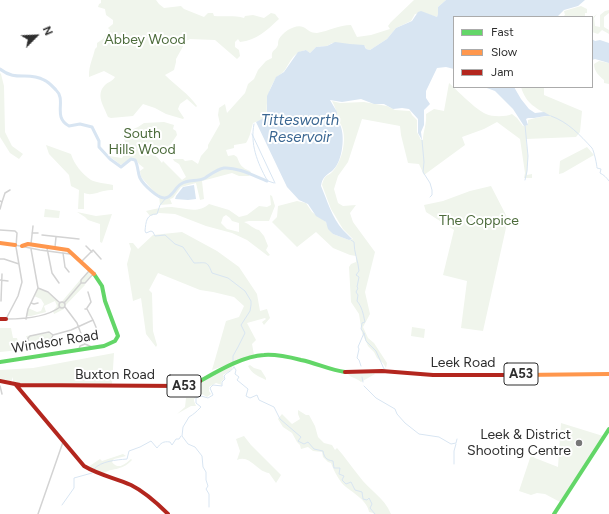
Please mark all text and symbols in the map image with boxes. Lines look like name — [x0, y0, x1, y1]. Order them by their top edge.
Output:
north arrow — [16, 16, 56, 56]
legend — [453, 16, 593, 88]
text: N — [40, 24, 55, 37]
text: Fast — [491, 25, 514, 39]
park label: Abbey Wood — [104, 32, 186, 48]
text: Slow — [491, 45, 517, 59]
text: Jam — [491, 65, 514, 79]
water label: Tittesworth Reservoir — [261, 112, 339, 147]
park label: South Hills Wood — [108, 126, 176, 158]
park label: The Coppice — [439, 213, 519, 229]
street label: Windsor Road — [10, 327, 100, 357]
street label: Leek Road — [430, 355, 496, 371]
road number: A53 — [504, 363, 538, 385]
street label: Buxton Road — [75, 367, 155, 383]
road number: A53 — [167, 375, 201, 397]
place label: Leek & District Shooting Centre — [467, 427, 571, 460]
marker: Leek & District Shooting Centre — [574, 438, 584, 448]

